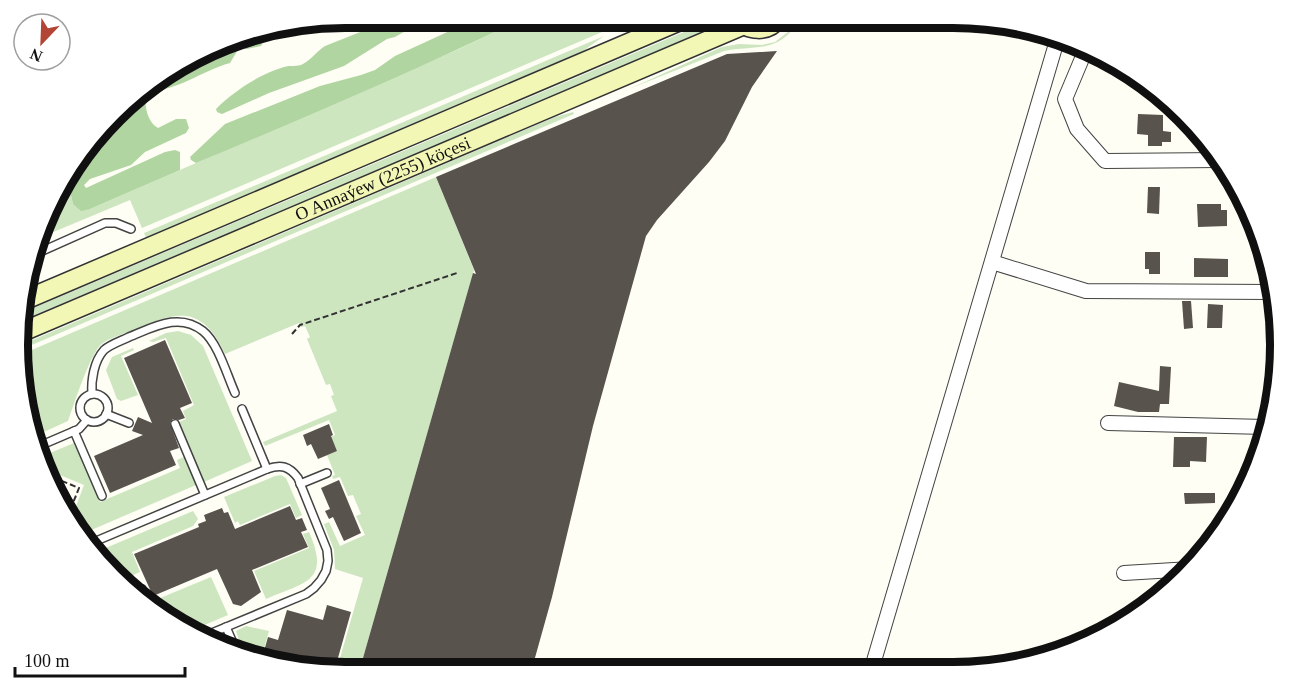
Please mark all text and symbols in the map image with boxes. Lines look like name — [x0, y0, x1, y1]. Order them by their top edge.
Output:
north arrow — [12, 12, 72, 72]
text: N — [27, 45, 45, 65]
street label: O Annaýew (2255) köçesi — [292, 133, 473, 225]
scale bar — [15, 640, 184, 678]
text: 100 m — [24, 651, 70, 671]

